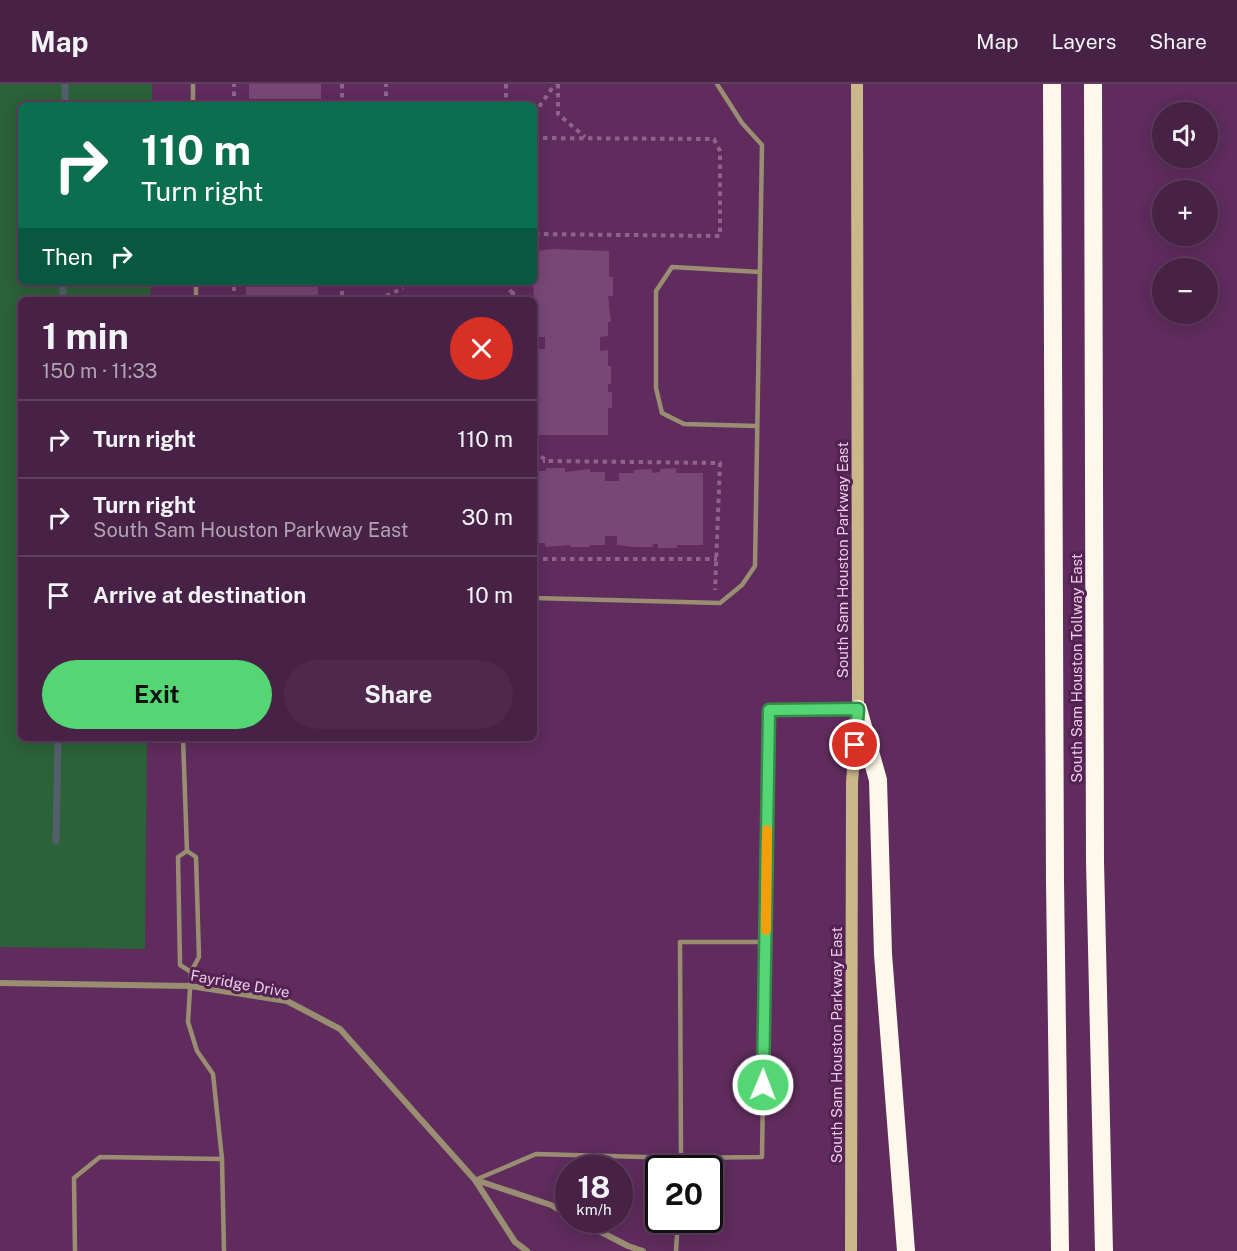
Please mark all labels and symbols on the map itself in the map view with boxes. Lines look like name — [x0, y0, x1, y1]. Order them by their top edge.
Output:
street label: South Sam Houston Parkway East — [834, 441, 851, 678]
street label: South Sam Houston Tollway East — [1068, 553, 1085, 783]
pin — [829, 719, 880, 770]
street label: South Sam Houston Parkway East — [828, 926, 845, 1163]
street label: Fayridge Drive — [189, 966, 291, 1001]
position arrow — [731, 1053, 795, 1117]
speed limit sign: 20 — [645, 1155, 723, 1233]

